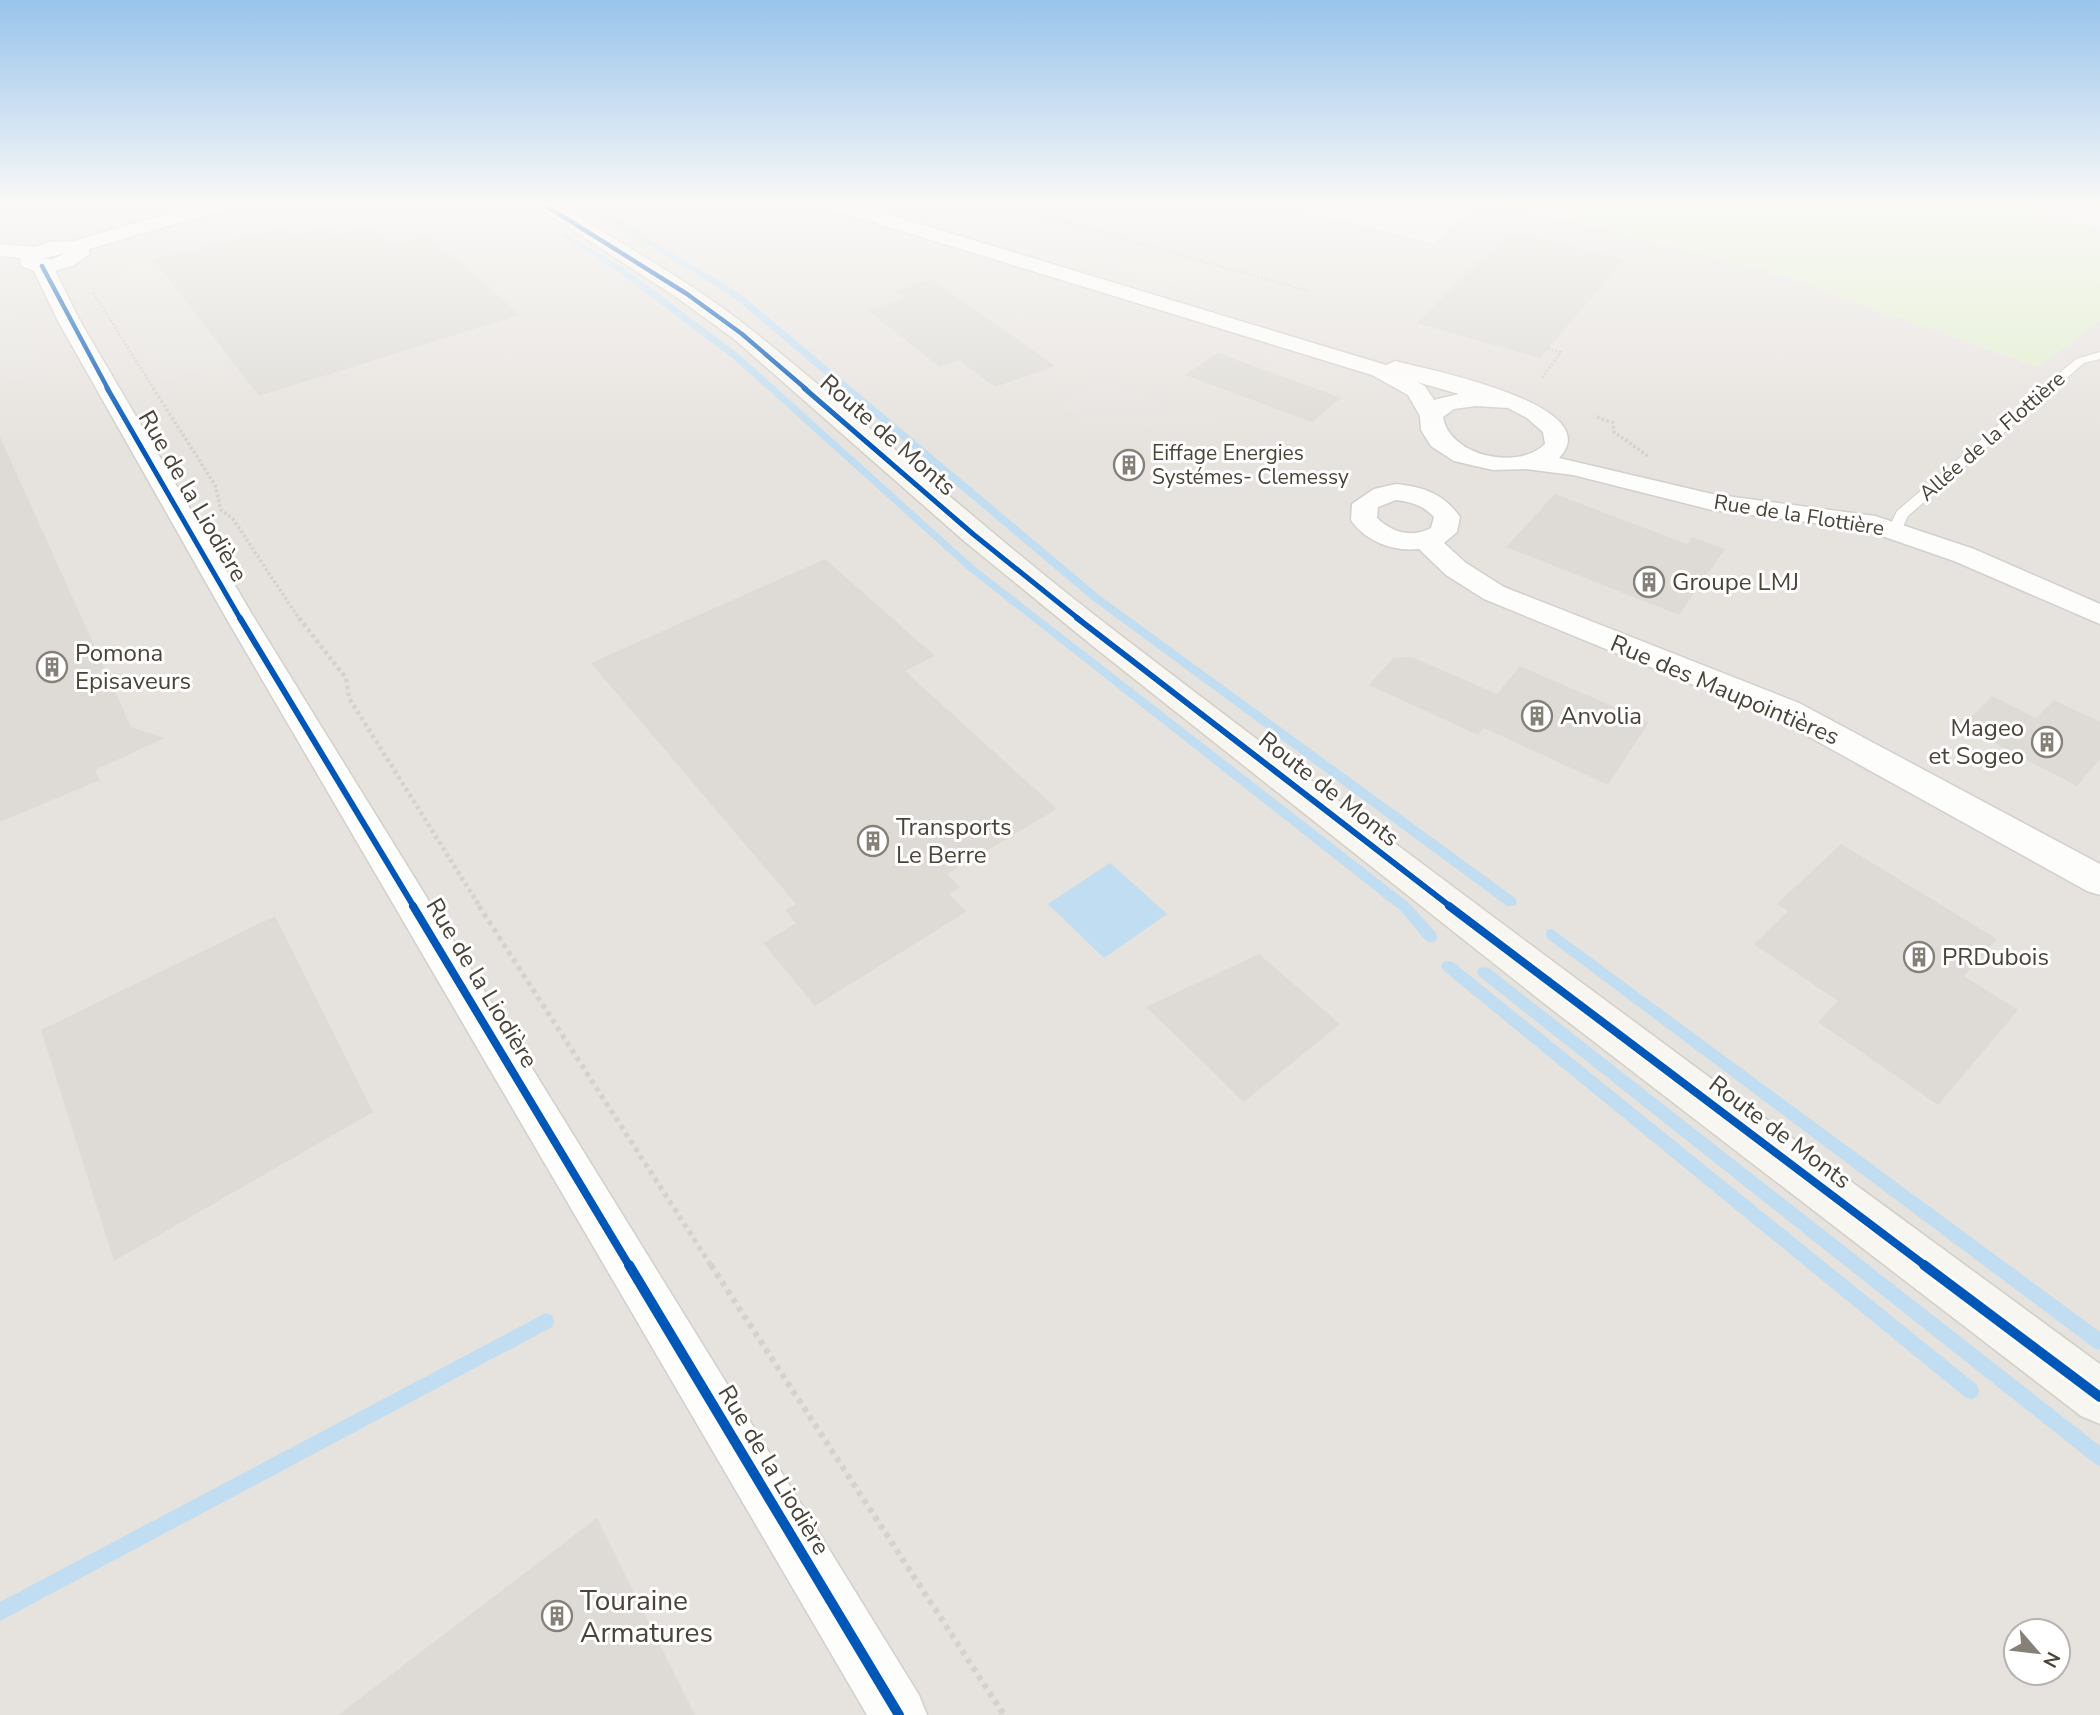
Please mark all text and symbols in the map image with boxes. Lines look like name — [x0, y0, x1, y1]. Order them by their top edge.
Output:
street label: Allée de la Flottière — [1913, 365, 2071, 507]
street label: Route de Monts — [813, 367, 963, 503]
street label: Rue de la Liodière — [131, 404, 255, 588]
place label: Eiffage Energies Systémes- Clemessy — [1152, 439, 1349, 491]
building icon: Eiffage Energies Systémes- Clemessy — [1112, 448, 1146, 482]
street label: Rue de la Flottière — [1712, 488, 1886, 542]
building icon: Groupe LMJ — [1632, 565, 1666, 599]
place label: Groupe LMJ — [1672, 566, 1799, 598]
street label: Rue des Maupointières — [1606, 627, 1844, 753]
place label: Pomona Episaveurs — [75, 637, 191, 697]
building icon: Pomona Episaveurs — [35, 650, 69, 684]
building icon: Anvolia — [1520, 699, 1554, 733]
place label: Anvolia — [1560, 700, 1642, 732]
place label: Mageo et Sogeo — [1928, 712, 2024, 772]
street label: Route de Monts — [1252, 724, 1406, 854]
building icon: Mageo et Sogeo — [2030, 725, 2064, 759]
place label: Transports Le Berre — [896, 811, 1012, 871]
building icon: Transports Le Berre — [856, 824, 890, 858]
street label: Rue de la Liodière — [419, 892, 545, 1074]
building icon: PRDubois — [1902, 940, 1936, 974]
place label: PRDubois — [1942, 941, 2049, 973]
street label: Route de Monts — [1702, 1068, 1858, 1196]
street label: Rue de la Liodière — [711, 1379, 837, 1561]
place label: Touraine Armatures — [580, 1582, 713, 1652]
building icon: Touraine Armatures — [540, 1599, 574, 1633]
north arrow — [2002, 1617, 2072, 1687]
text: N — [2036, 1647, 2066, 1672]

